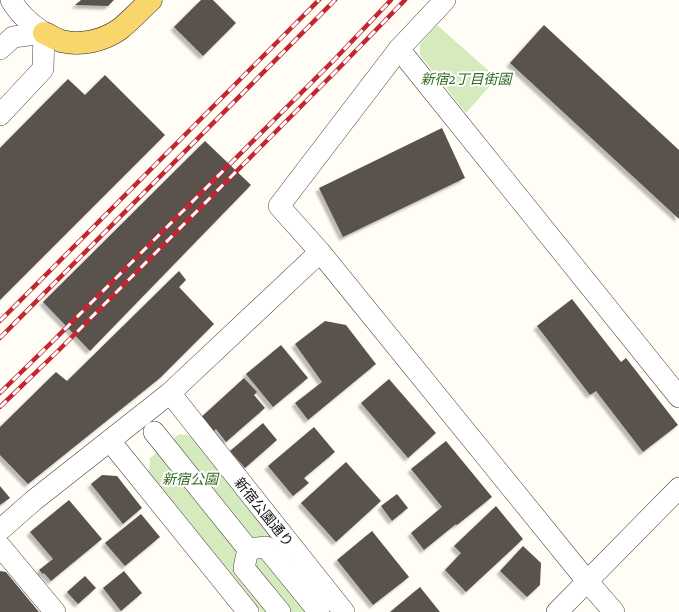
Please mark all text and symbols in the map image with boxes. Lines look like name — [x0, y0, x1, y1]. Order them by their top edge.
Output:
park label: 新宿2丁目街園 — [420, 71, 514, 88]
park label: 新宿公園 — [162, 471, 220, 488]
street label: 新宿公園通り — [231, 474, 297, 550]

